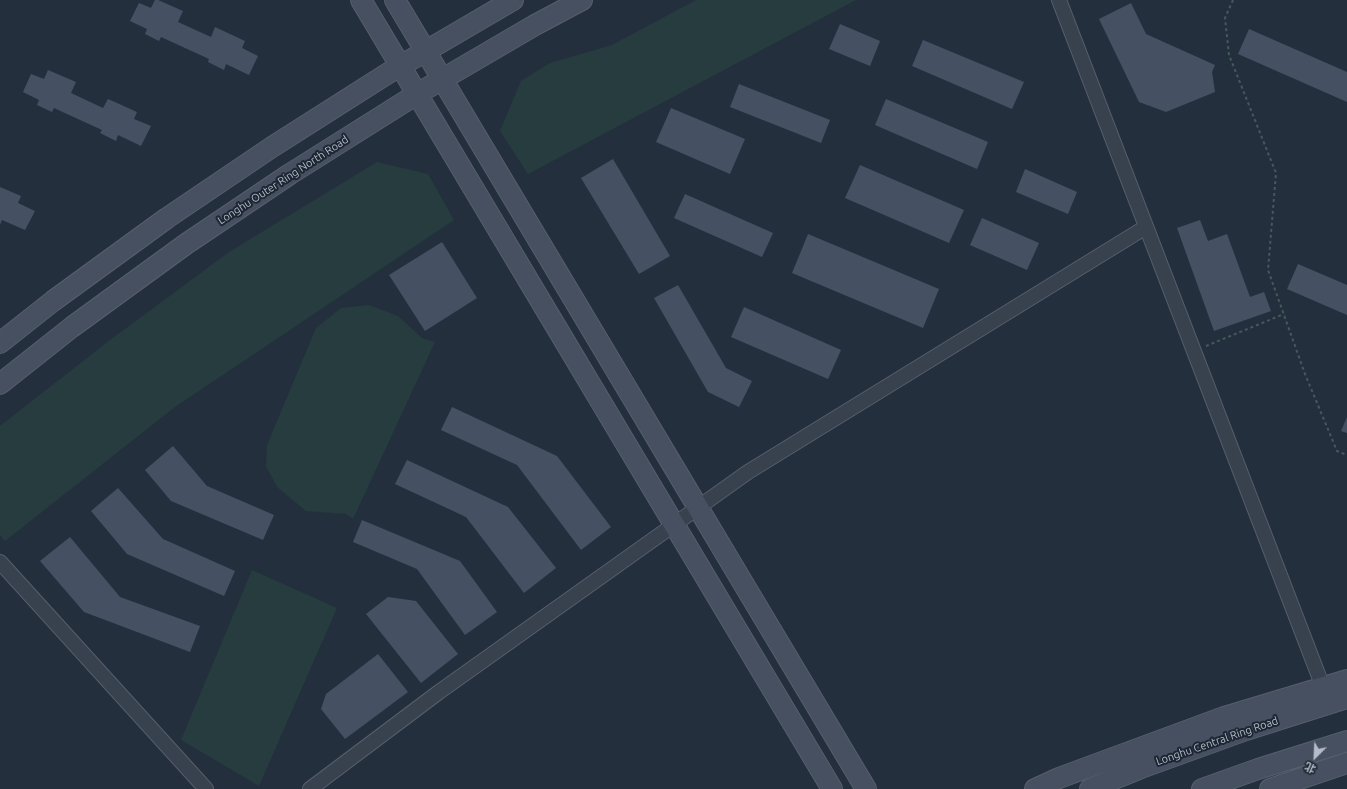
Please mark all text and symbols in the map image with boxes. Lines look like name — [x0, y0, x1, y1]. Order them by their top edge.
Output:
street label: Longhu Outer Ring North Road — [215, 133, 351, 227]
street label: Longhu Central Ring Road — [1154, 714, 1280, 768]
north arrow — [1295, 737, 1335, 777]
text: 北 — [1303, 760, 1318, 776]

